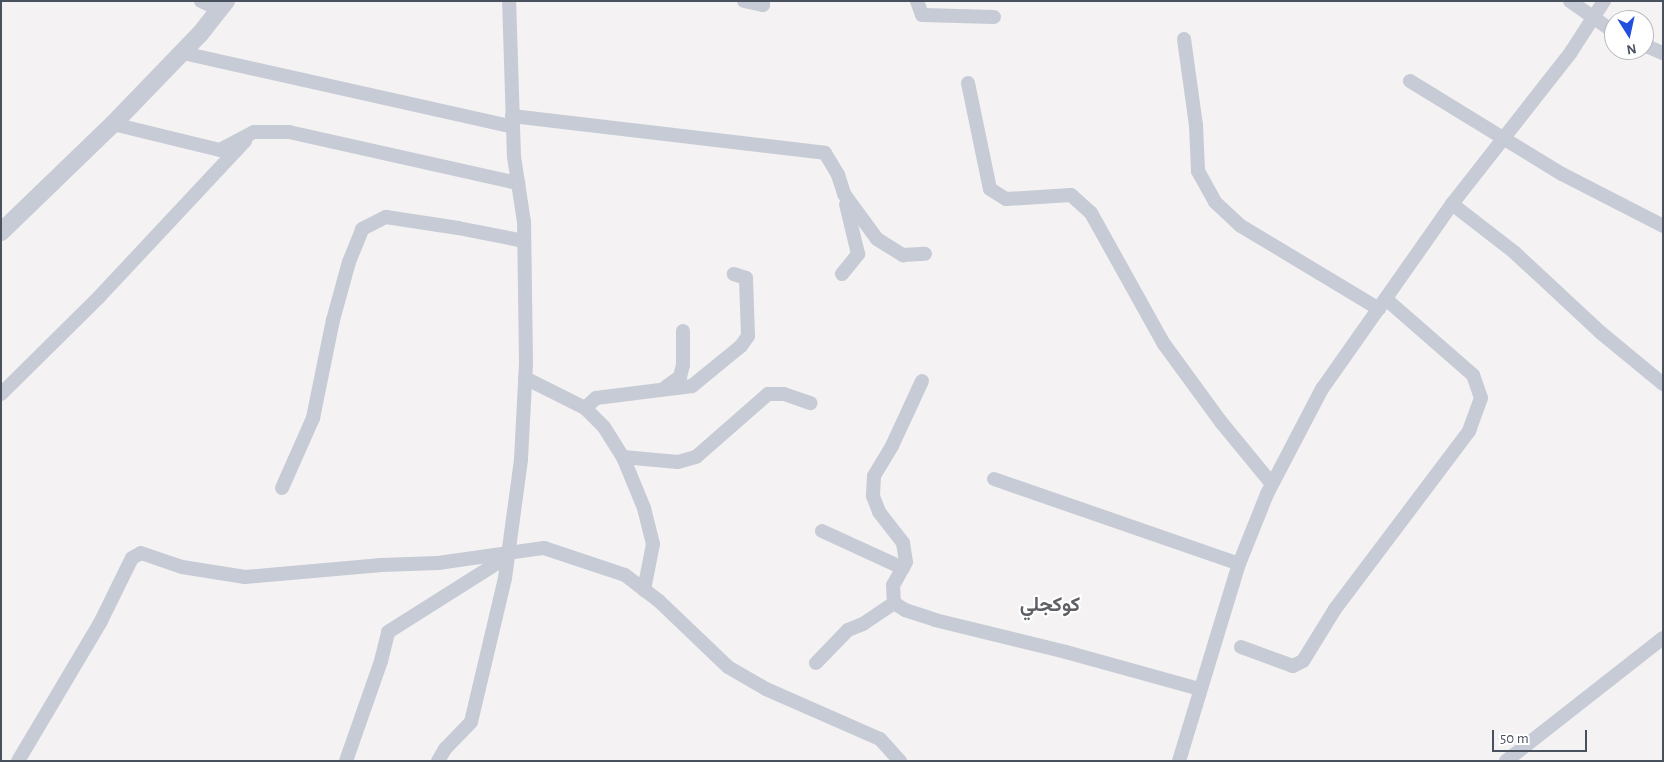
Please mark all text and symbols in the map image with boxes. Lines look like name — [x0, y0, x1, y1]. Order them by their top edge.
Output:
north arrow — [1604, 10, 1654, 60]
text: N — [1625, 41, 1637, 57]
district label: كوكجلي — [1020, 593, 1080, 617]
scale bar — [1494, 720, 1589, 752]
text: 50 m — [1500, 731, 1529, 746]

